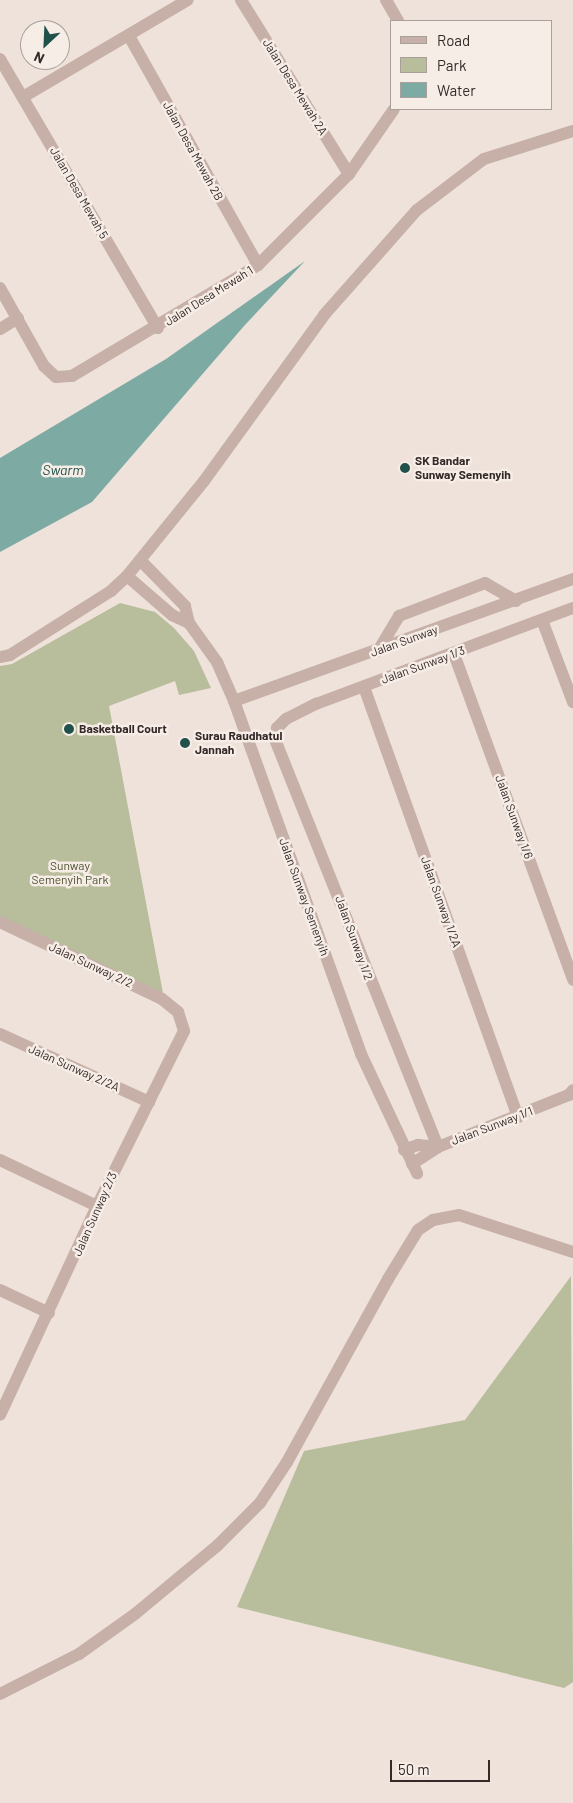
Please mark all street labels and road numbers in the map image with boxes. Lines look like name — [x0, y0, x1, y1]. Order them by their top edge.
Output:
street label: Jalan Desa Mewah 2A — [260, 36, 330, 138]
street label: Jalan Desa Mewah 2B — [160, 99, 226, 203]
street label: Jalan Desa Mewah 5 — [47, 145, 111, 241]
street label: Jalan Desa Mewah 1 — [162, 263, 256, 329]
street label: Jalan Sunway — [368, 622, 440, 660]
street label: Jalan Sunway 1/3 — [379, 643, 467, 687]
street label: Jalan Sunway 1/6 — [492, 773, 536, 861]
street label: Jalan Sunway Semenyih — [276, 836, 332, 958]
street label: Jalan Sunway 1/2A — [418, 855, 464, 949]
street label: Jalan Sunway 1/2 — [332, 894, 376, 982]
street label: Jalan Sunway 2/2 — [47, 939, 135, 991]
street label: Jalan Sunway 2/2A — [26, 1041, 122, 1095]
street label: Jalan Sunway 1/1 — [449, 1104, 535, 1148]
street label: Jalan Sunway 2/3 — [70, 1170, 120, 1258]

